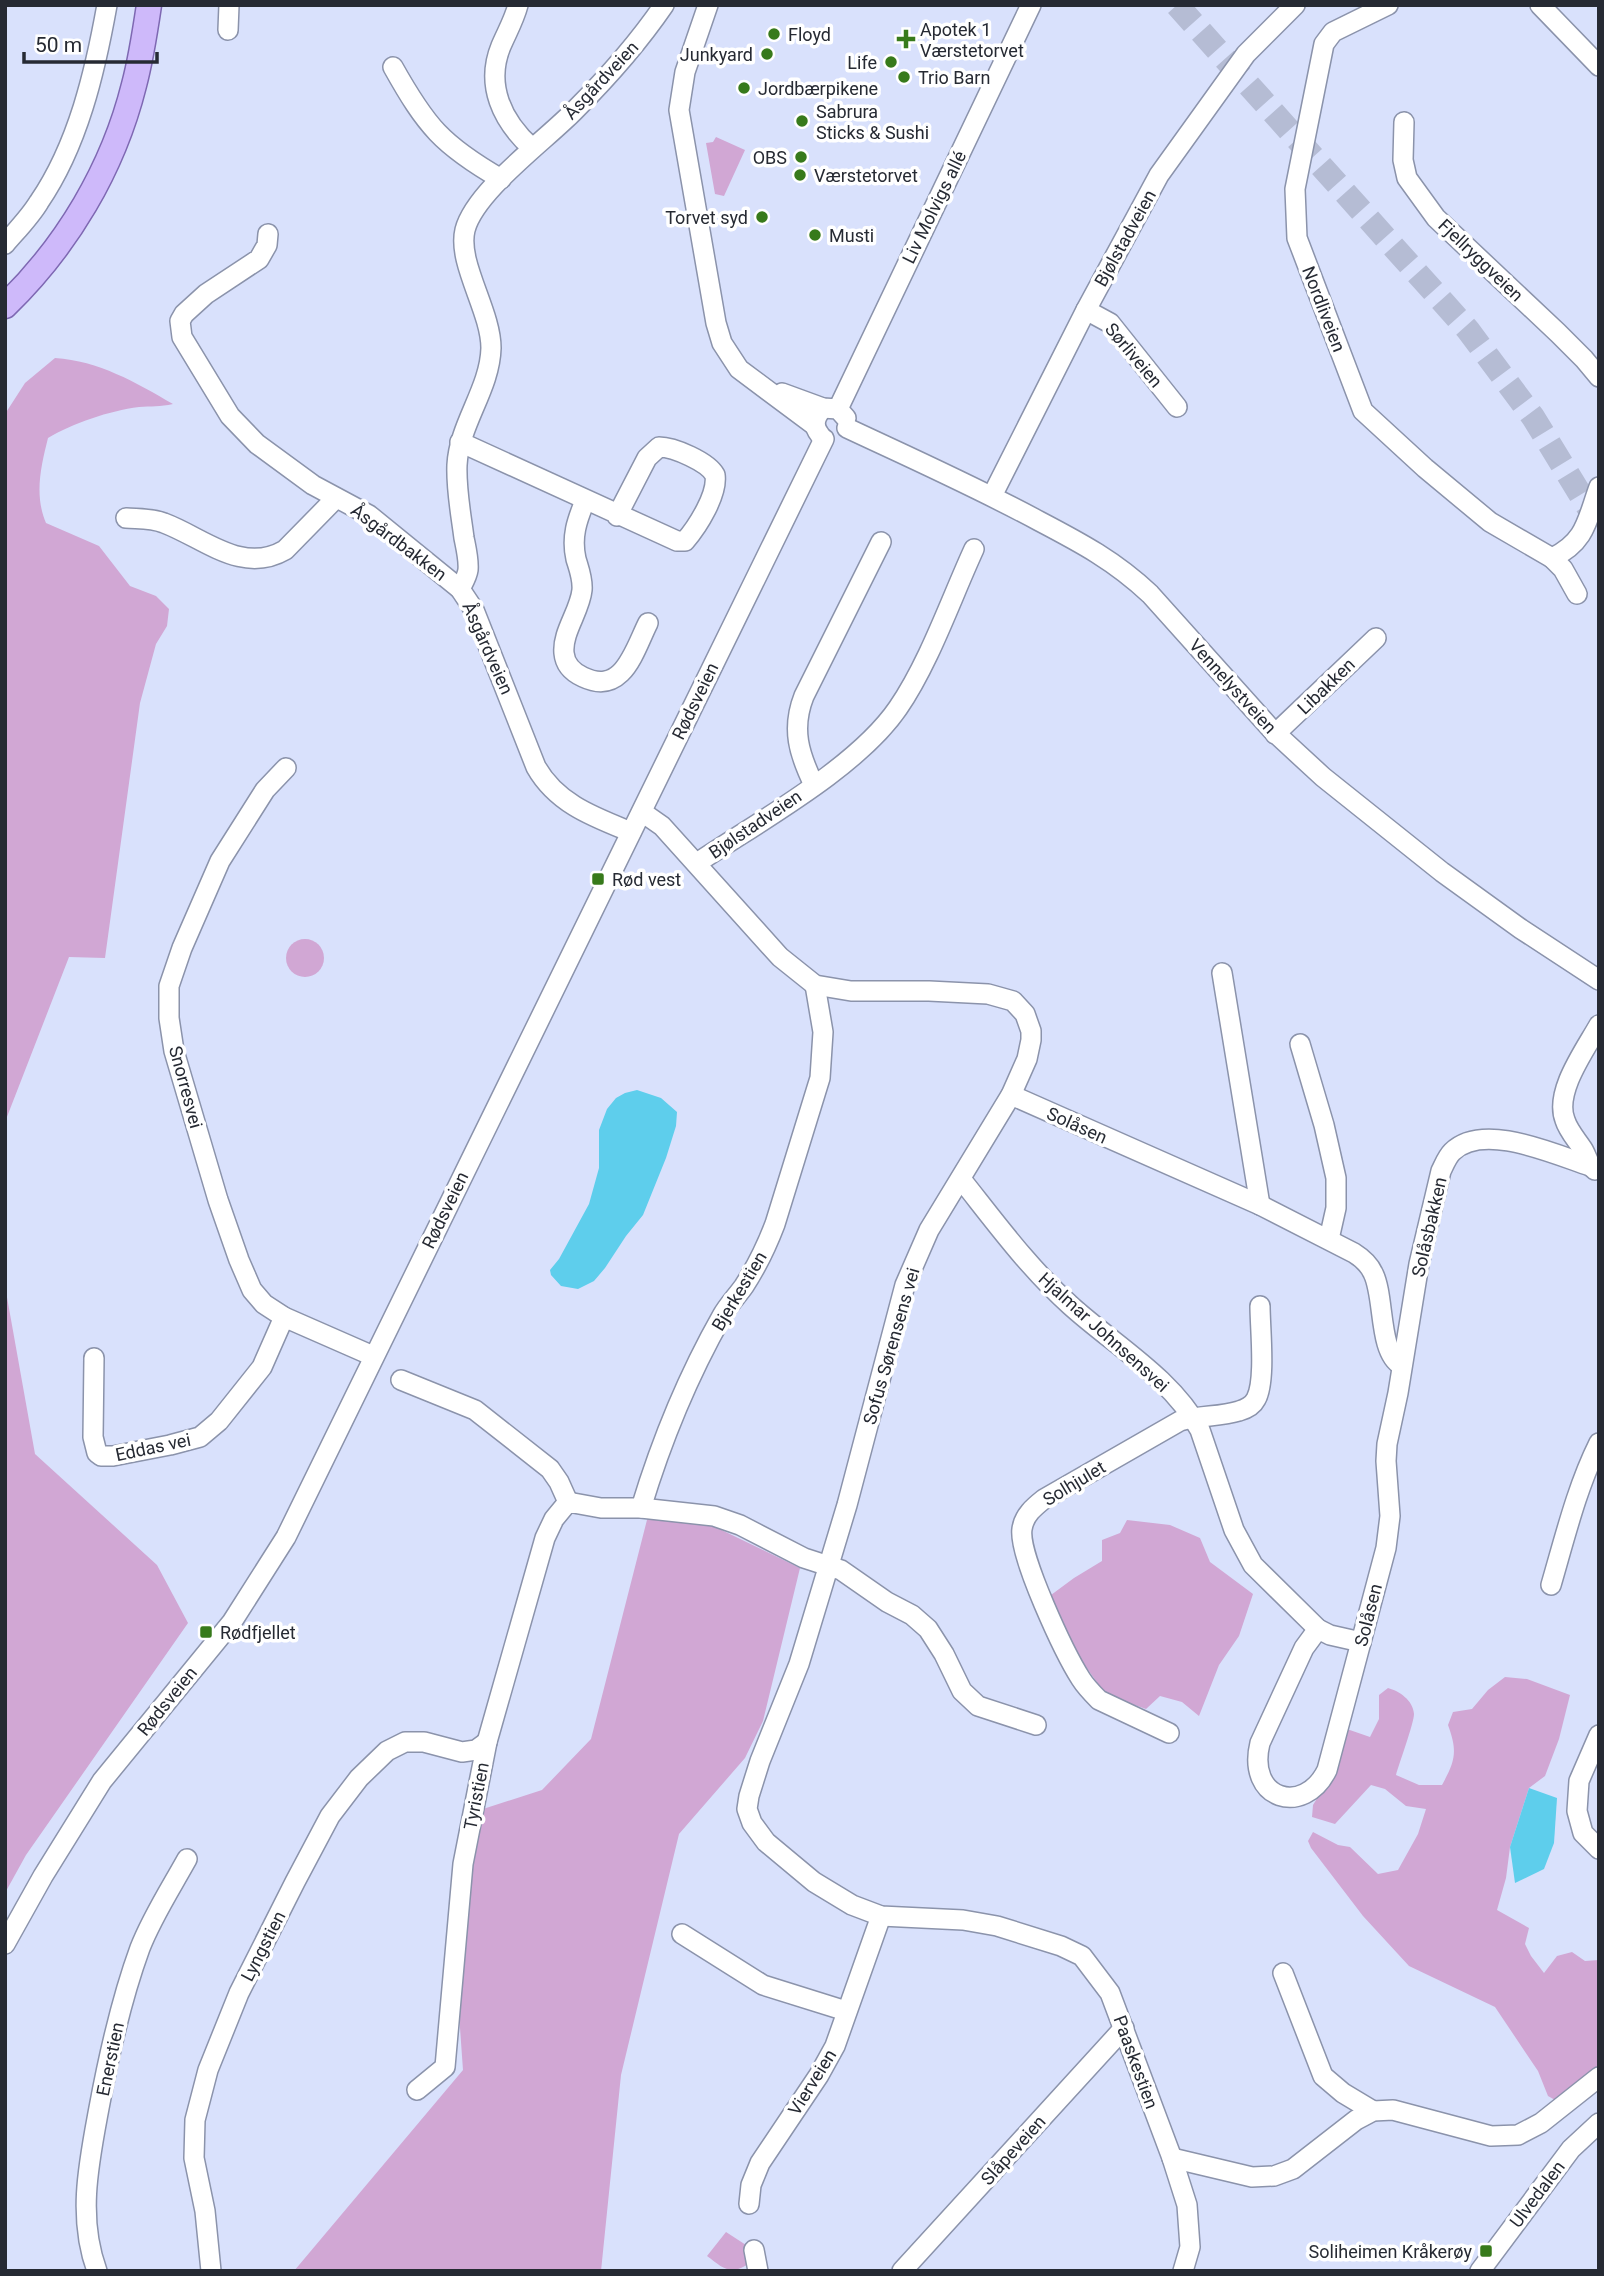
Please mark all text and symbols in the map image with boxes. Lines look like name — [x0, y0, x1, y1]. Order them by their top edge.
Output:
place label: Apotek 1 Værstetorvet — [920, 19, 1024, 61]
scale bar — [24, 21, 158, 65]
place label: Floyd — [788, 24, 831, 45]
marker: Floyd — [766, 26, 782, 42]
marker: Apotek 1 Værstetorvet — [898, 31, 914, 47]
text: 50 m — [35, 33, 82, 57]
street label: Åsgårdveien — [559, 36, 642, 123]
place label: Junkyard — [680, 44, 753, 65]
marker: Junkyard — [759, 46, 775, 62]
place label: Life — [847, 52, 877, 73]
marker: Life — [883, 54, 899, 70]
place label: Trio Barn — [918, 67, 990, 88]
marker: Trio Barn — [896, 69, 912, 85]
place label: Jordbærpikene — [758, 78, 878, 99]
marker: Jordbærpikene — [736, 80, 752, 96]
place label: Sabrura Sticks & Sushi — [816, 101, 929, 143]
marker: Sabrura Sticks & Sushi — [794, 113, 810, 129]
place label: OBS — [753, 147, 787, 168]
street label: Liv Molvigs allé — [898, 147, 970, 267]
marker: OBS — [793, 149, 809, 165]
place label: Værstetorvet — [814, 165, 918, 186]
marker: Værstetorvet — [792, 167, 808, 183]
street label: Bjølstadveien — [1090, 186, 1160, 290]
place label: Torvet syd — [665, 207, 748, 228]
marker: Torvet syd — [754, 209, 770, 225]
street label: Fjellryggveien — [1434, 214, 1528, 306]
place label: Musti — [829, 225, 874, 246]
marker: Musti — [807, 227, 823, 243]
street label: Nordliveien — [1298, 263, 1350, 355]
street label: Sørliveien — [1101, 318, 1167, 392]
street label: Åsgårdbakken — [347, 498, 452, 585]
street label: Åsgårdveien — [458, 598, 519, 698]
street label: Vennelystveien — [1185, 634, 1281, 738]
street label: Libakken — [1293, 654, 1359, 718]
street label: Rødsveien — [667, 659, 723, 743]
street label: Bjølstadveien — [705, 785, 805, 863]
place label: Rød vest — [612, 869, 681, 890]
marker: Rød vest — [590, 871, 606, 887]
street label: Snorresvei — [165, 1044, 207, 1130]
street label: Solåsen — [1044, 1102, 1110, 1148]
street label: Rødsveien — [417, 1168, 473, 1252]
street label: Solåsbakken — [1407, 1175, 1451, 1279]
street label: Bjerkestien — [707, 1248, 771, 1334]
street label: Sofus Sørensens vei — [859, 1265, 923, 1427]
street label: Hjalmar Johnsensvei — [1035, 1268, 1173, 1396]
street label: Eddas vei — [113, 1429, 193, 1465]
street label: Solhjulet — [1039, 1456, 1109, 1510]
street label: Solåsen — [1350, 1581, 1386, 1649]
place label: Rødfjellet — [220, 1622, 296, 1643]
marker: Rødfjellet — [198, 1624, 214, 1640]
street label: Rødsveien — [133, 1662, 201, 1740]
street label: Tyristien — [459, 1761, 493, 1831]
street label: Lyngstien — [236, 1907, 290, 1985]
street label: Paaskestien — [1109, 2013, 1163, 2111]
street label: Enerstien — [92, 2020, 128, 2098]
street label: Vierveien — [784, 2045, 840, 2119]
street label: Slåpeveien — [976, 2111, 1050, 2189]
street label: Ulvedalen — [1505, 2157, 1569, 2231]
place label: Soliheimen Kråkerøy — [1309, 2241, 1472, 2262]
marker: Soliheimen Kråkerøy — [1478, 2243, 1494, 2259]

